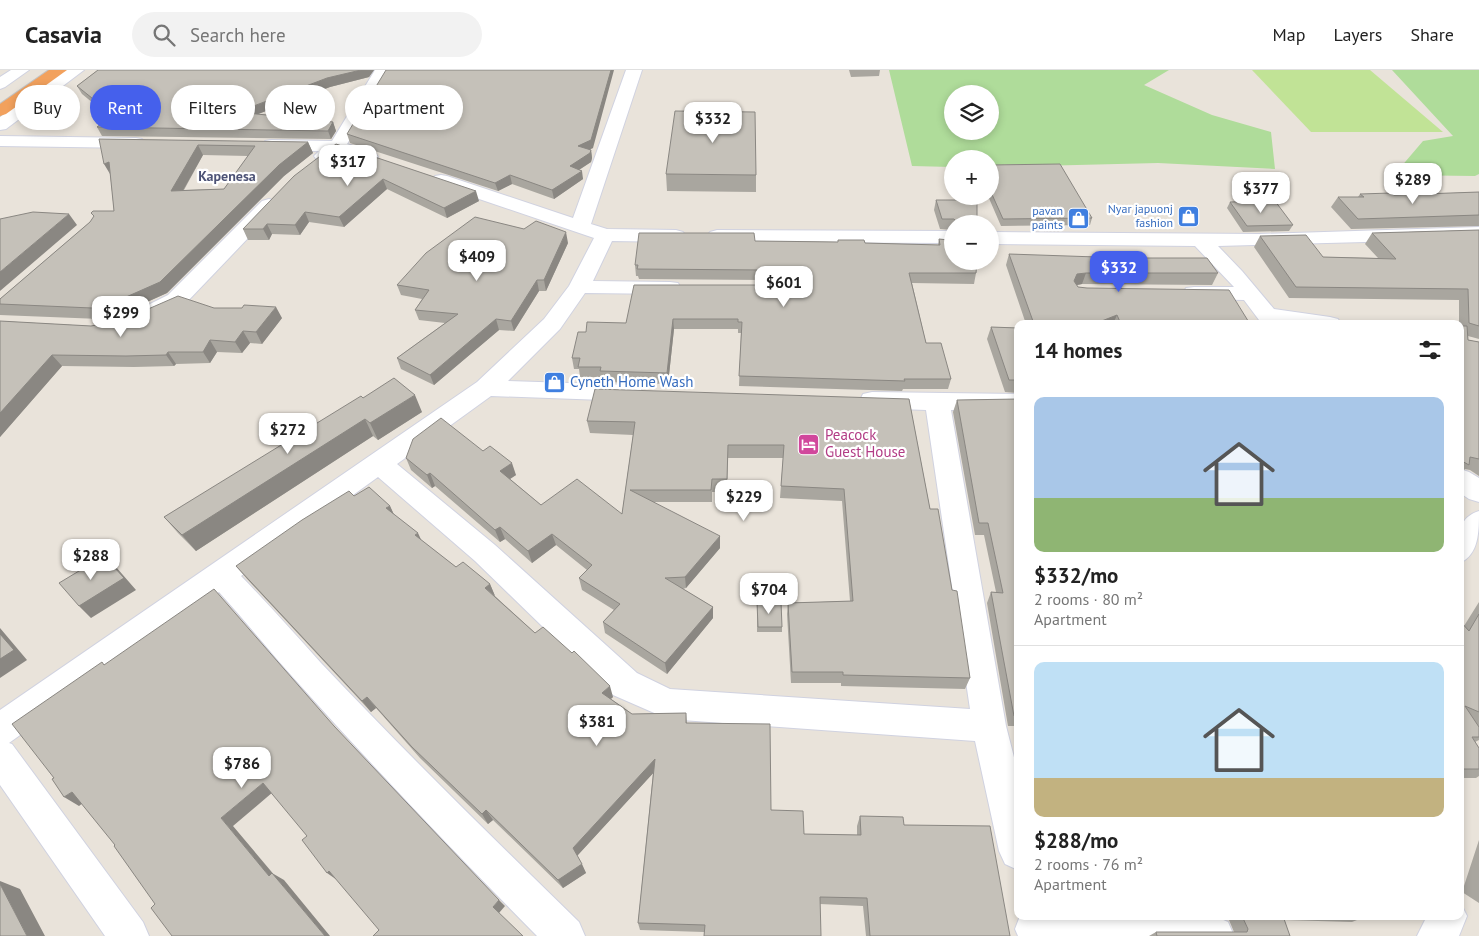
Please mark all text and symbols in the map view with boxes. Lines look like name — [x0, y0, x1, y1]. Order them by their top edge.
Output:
search box — [132, 12, 482, 57]
text: Casavia — [25, 19, 102, 50]
icon: search — [150, 21, 178, 49]
text: Search here — [190, 23, 286, 47]
text: Map — [1273, 23, 1305, 46]
text: Layers — [1333, 23, 1382, 46]
text: Share — [1410, 23, 1454, 46]
chip: Buy — [15, 85, 80, 130]
chip: Rent — [90, 85, 161, 130]
chip: Filters — [171, 85, 255, 130]
chip: New — [265, 85, 335, 130]
chip: Apartment — [345, 85, 463, 130]
map controls — [944, 85, 999, 270]
button: layers — [944, 85, 999, 140]
pin: $332 — [683, 102, 743, 144]
text: $332 — [695, 108, 731, 128]
pin: $317 — [318, 144, 378, 187]
button: + — [944, 150, 999, 205]
text: $317 — [330, 151, 366, 171]
pin: $289 — [1383, 162, 1443, 205]
district label: Kapenesa — [198, 167, 256, 185]
text: $289 — [1395, 169, 1431, 189]
pin: $377 — [1231, 172, 1291, 214]
text: $377 — [1243, 178, 1279, 198]
place label: Nyar japuonj fashion — [1108, 201, 1173, 230]
place label: pavan paints — [1032, 203, 1063, 232]
shop icon: Nyar japuonj fashion — [1177, 204, 1201, 228]
shop icon: pavan paints — [1067, 206, 1091, 230]
button: − — [944, 215, 999, 270]
pin: $409 — [447, 240, 507, 282]
text: $409 — [459, 246, 495, 266]
pin: $332 — [1089, 250, 1149, 293]
text: $332 — [1101, 257, 1137, 277]
pin: $601 — [754, 266, 814, 308]
text: $601 — [766, 272, 802, 292]
pin: $299 — [91, 296, 151, 338]
text: $299 — [103, 302, 139, 322]
icon: filters — [1416, 336, 1444, 364]
text: 14 homes — [1034, 337, 1122, 364]
shop icon: Cyneth Home Wash — [542, 370, 566, 394]
place label: Cyneth Home Wash — [570, 372, 693, 391]
pin: $272 — [258, 412, 318, 455]
text: $272 — [270, 419, 306, 439]
place label: Peacock Guest House — [825, 425, 905, 461]
icon: home — [1194, 429, 1284, 519]
hotel icon: Peacock Guest House — [797, 432, 821, 456]
pin: $229 — [714, 480, 774, 522]
text: $229 — [726, 486, 762, 506]
pin: $288 — [61, 538, 121, 581]
text: $288 — [73, 545, 109, 565]
text: $332/mo — [1034, 562, 1118, 589]
pin: $704 — [739, 572, 799, 615]
text: $704 — [751, 579, 787, 599]
text: 2 rooms · 80 m² — [1034, 589, 1143, 609]
text: Apartment — [1034, 609, 1107, 629]
icon: home — [1194, 695, 1284, 785]
pin: $381 — [567, 704, 627, 747]
text: $381 — [579, 711, 615, 731]
pin: $786 — [212, 746, 272, 789]
text: $786 — [224, 753, 260, 773]
text: $288/mo — [1034, 827, 1118, 854]
text: 2 rooms · 76 m² — [1034, 854, 1143, 874]
text: Apartment — [1034, 874, 1107, 894]

